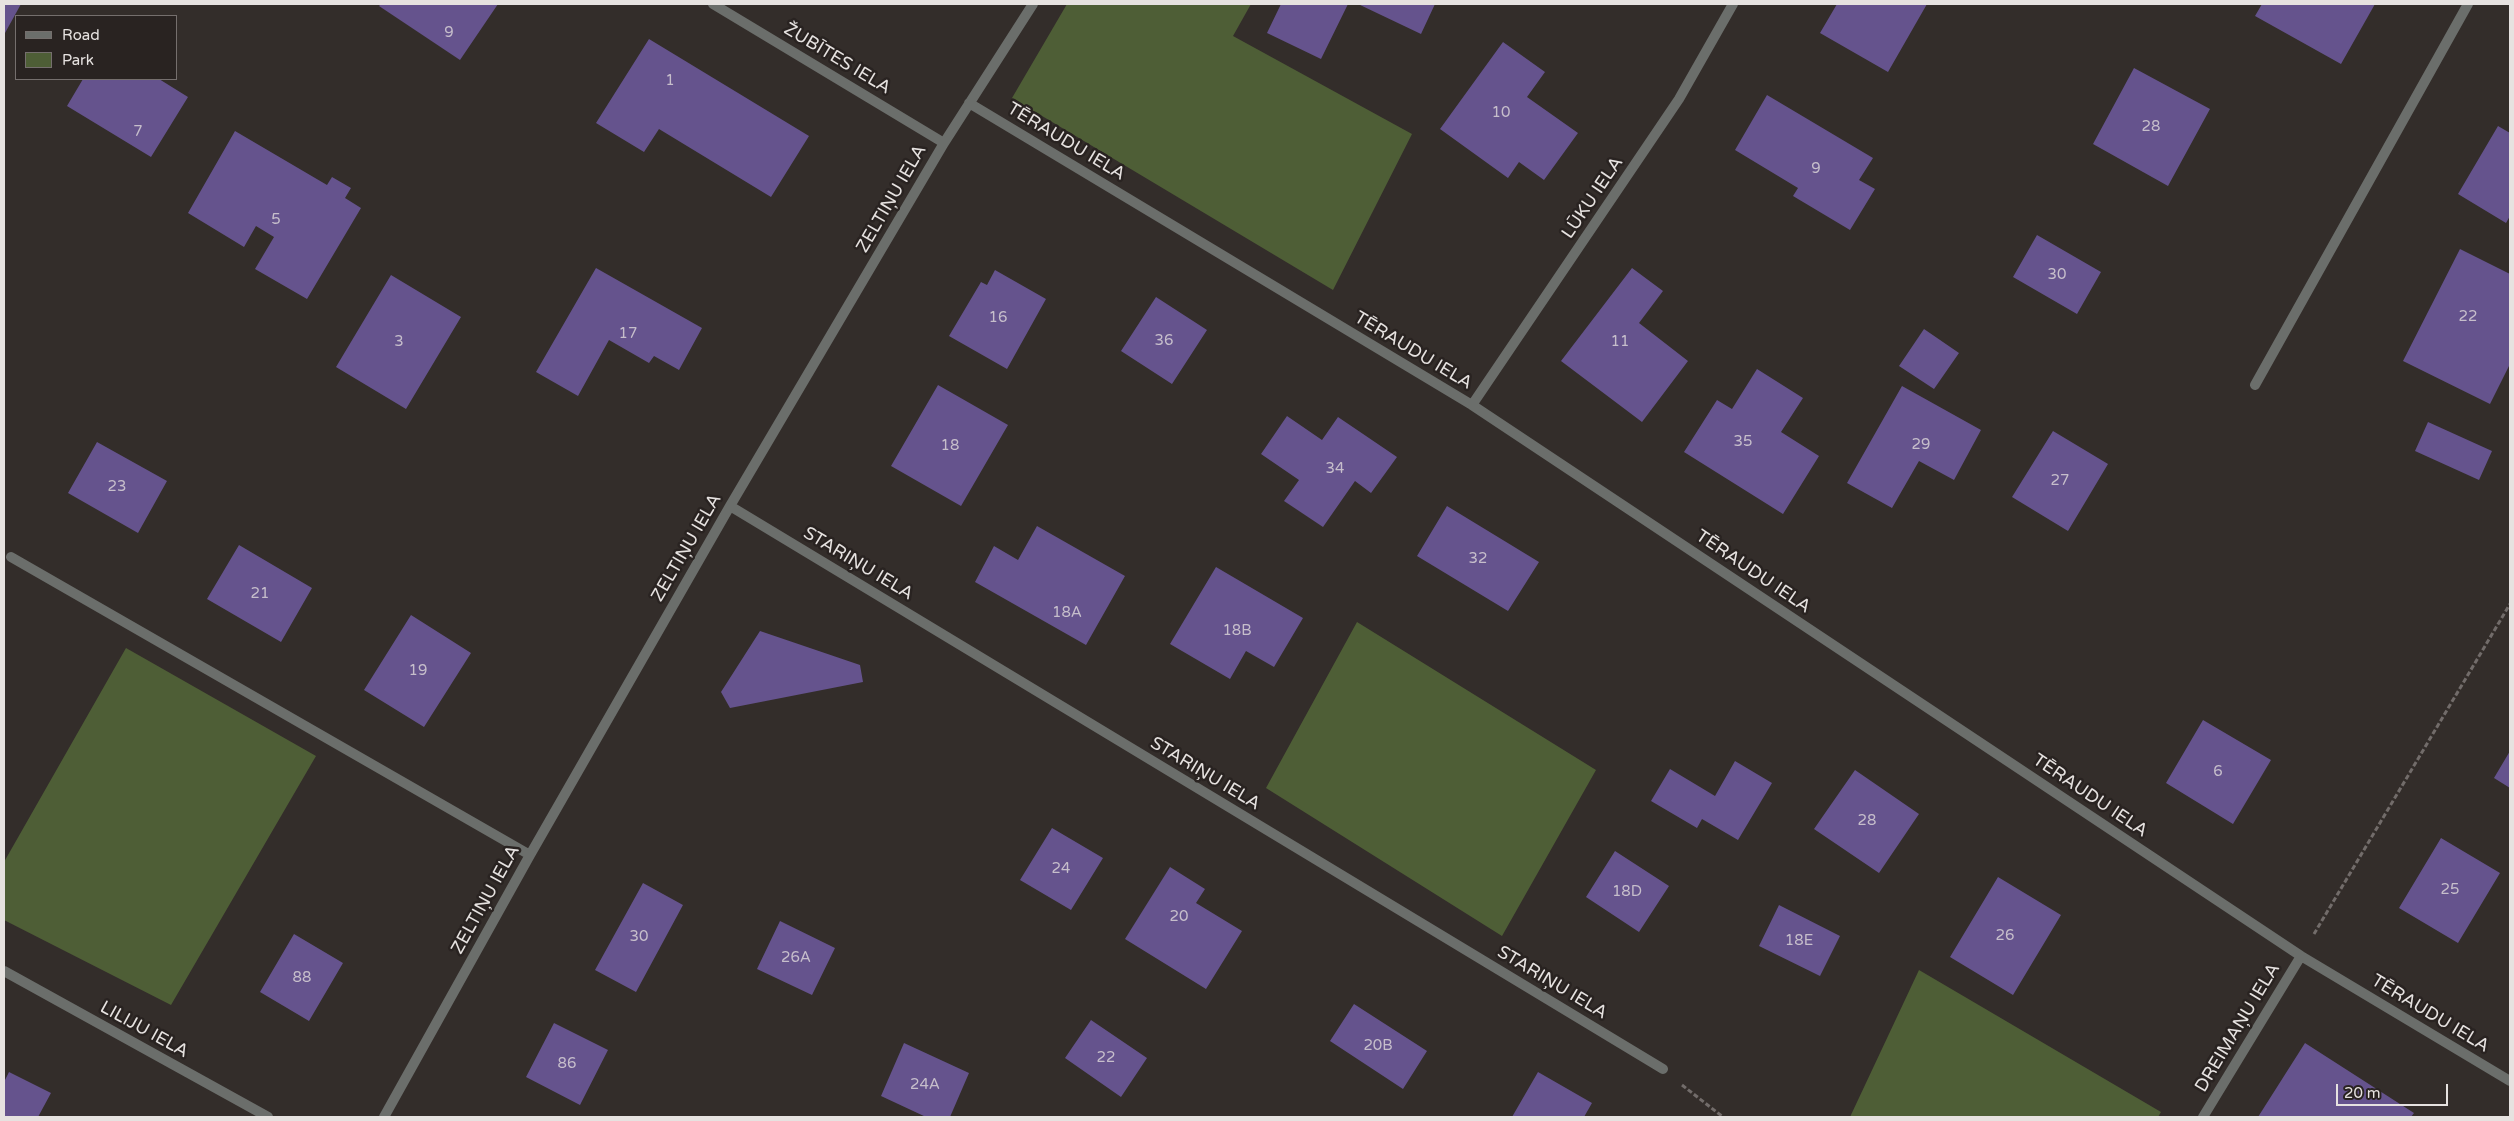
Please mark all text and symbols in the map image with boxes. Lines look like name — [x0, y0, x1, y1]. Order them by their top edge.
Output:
legend — [15, 15, 178, 80]
street label: ŽUBĪTES IELA — [780, 19, 894, 99]
house number: 9 — [444, 24, 454, 42]
text: Road — [62, 26, 100, 44]
text: Park — [62, 51, 94, 69]
house number: 1 — [665, 72, 675, 90]
street label: TĒRAUDU IELA — [1003, 98, 1129, 186]
house number: 10 — [1492, 104, 1510, 122]
house number: 28 — [2142, 118, 2160, 136]
house number: 7 — [133, 123, 143, 141]
street label: ZELTIŅU IELA — [852, 141, 932, 257]
street label: LŪKU IELA — [1558, 153, 1628, 243]
house number: 9 — [1811, 160, 1821, 178]
house number: 5 — [271, 211, 281, 229]
house number: 30 — [2048, 266, 2066, 284]
street label: TĒRAUDU IELA — [1350, 307, 1476, 395]
house number: 22 — [2459, 308, 2477, 326]
house number: 16 — [989, 309, 1007, 327]
house number: 17 — [619, 325, 637, 343]
house number: 36 — [1155, 332, 1173, 350]
house number: 3 — [394, 333, 404, 351]
house number: 11 — [1611, 333, 1629, 351]
house number: 35 — [1734, 433, 1752, 451]
house number: 29 — [1912, 436, 1930, 454]
house number: 18 — [941, 437, 959, 455]
house number: 34 — [1326, 460, 1344, 478]
house number: 27 — [2051, 472, 2069, 490]
house number: 23 — [108, 478, 126, 496]
street label: ZELTIŅU IELA — [647, 490, 727, 606]
street label: STARIŅU IELA — [799, 523, 917, 605]
street label: TĒRAUDU IELA — [1691, 526, 1815, 618]
house number: 32 — [1469, 550, 1487, 568]
house number: 21 — [251, 585, 269, 603]
house number: 18A — [1052, 604, 1082, 622]
house number: 18B — [1222, 622, 1252, 640]
house number: 19 — [409, 662, 427, 680]
street label: STARIŅU IELA — [1146, 733, 1264, 815]
street label: TĒRAUDU IELA — [2028, 750, 2152, 842]
house number: 6 — [2213, 763, 2223, 781]
house number: 28 — [1858, 812, 1876, 830]
street label: ZELTIŅU IELA — [447, 842, 525, 958]
house number: 24 — [1052, 860, 1070, 878]
house number: 25 — [2441, 881, 2459, 899]
house number: 18D — [1612, 883, 1642, 901]
house number: 20 — [1170, 908, 1188, 926]
house number: 26 — [1996, 927, 2014, 945]
house number: 30 — [630, 928, 648, 946]
house number: 18E — [1785, 932, 1813, 950]
street label: STARIŅU IELA — [1493, 942, 1611, 1024]
house number: 26A — [781, 949, 811, 967]
street label: DREIMAŅU IELA — [2191, 960, 2285, 1096]
house number: 88 — [293, 969, 311, 987]
street label: TĒRAUDU IELA — [2367, 970, 2493, 1058]
street label: LILIJU IELA — [96, 997, 192, 1063]
house number: 20B — [1363, 1037, 1393, 1055]
house number: 22 — [1097, 1049, 1115, 1067]
house number: 86 — [558, 1055, 576, 1073]
scale bar — [2339, 1074, 2452, 1106]
house number: 24A — [910, 1076, 940, 1094]
text: 20 m — [2344, 1084, 2381, 1102]

